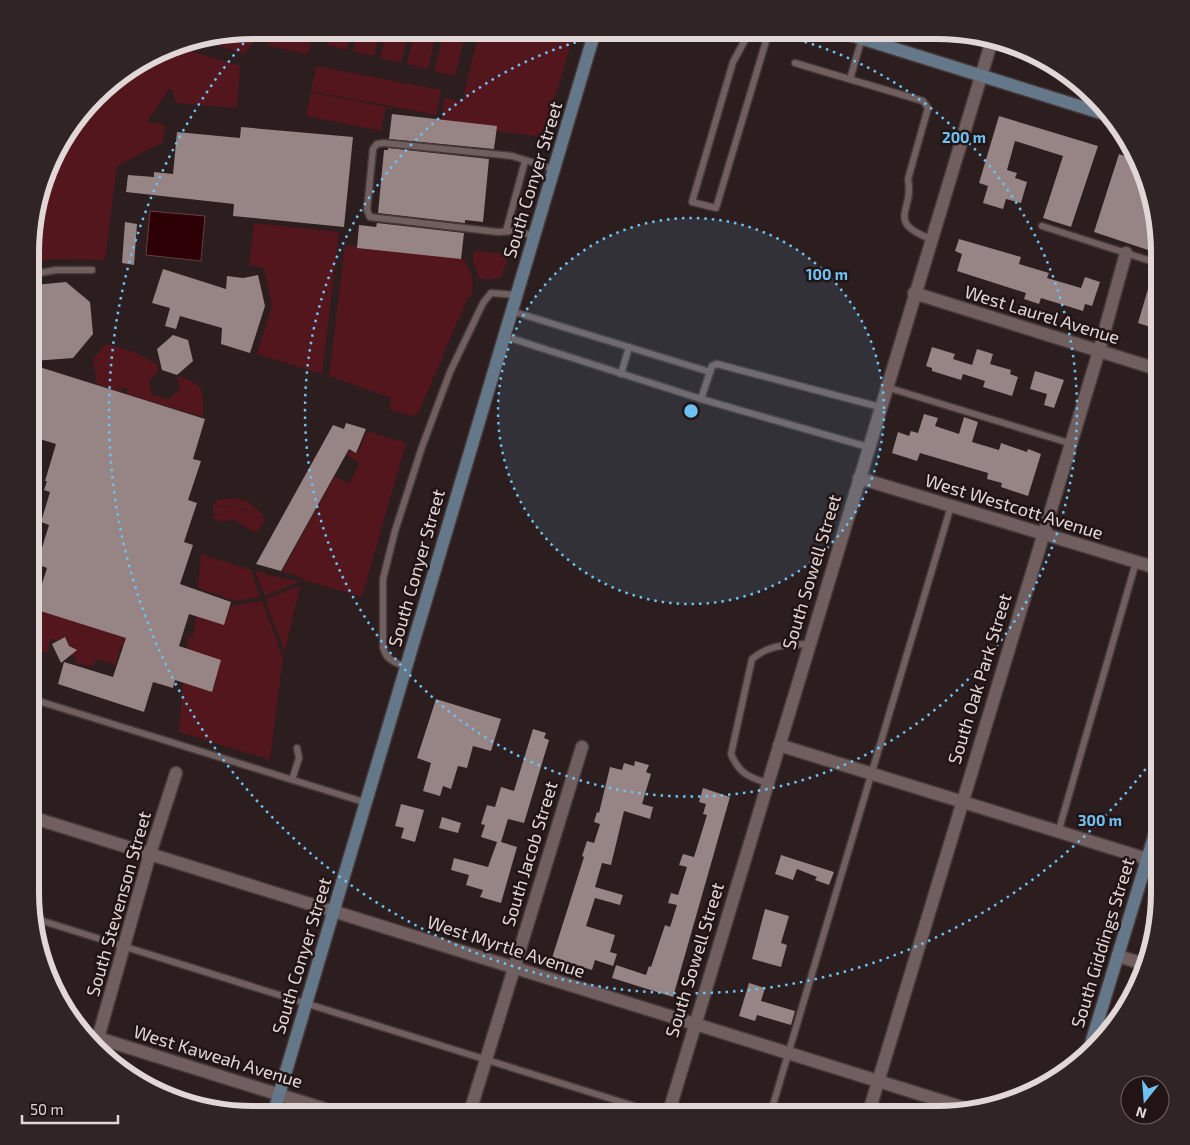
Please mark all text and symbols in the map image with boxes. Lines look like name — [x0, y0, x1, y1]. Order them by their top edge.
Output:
street label: South Conyer Street — [498, 99, 566, 261]
text: 200 m — [942, 128, 986, 146]
text: 100 m — [806, 265, 848, 283]
street label: West Laurel Avenue — [962, 280, 1123, 348]
centre of rings — [682, 402, 700, 420]
street label: West Westcott Avenue — [923, 468, 1106, 544]
street label: South Conyer Street — [383, 486, 449, 649]
street label: South Sowell Street — [777, 491, 845, 652]
street label: South Oak Park Street — [943, 590, 1016, 767]
street label: South Jacob Street — [496, 778, 562, 929]
street label: South Stevenson Street — [81, 808, 155, 999]
text: 300 m — [1078, 811, 1122, 829]
street label: South Giddings Street — [1066, 855, 1138, 1030]
street label: South Conyer Street — [267, 875, 335, 1037]
street label: South Sowell Street — [660, 879, 728, 1040]
street label: West Myrtle Avenue — [425, 910, 588, 982]
street label: West Kaweah Avenue — [131, 1020, 305, 1092]
north arrow — [1120, 1075, 1170, 1125]
scale bar — [22, 1092, 119, 1124]
text: 50 m — [30, 1100, 64, 1118]
text: N — [1134, 1103, 1148, 1123]

